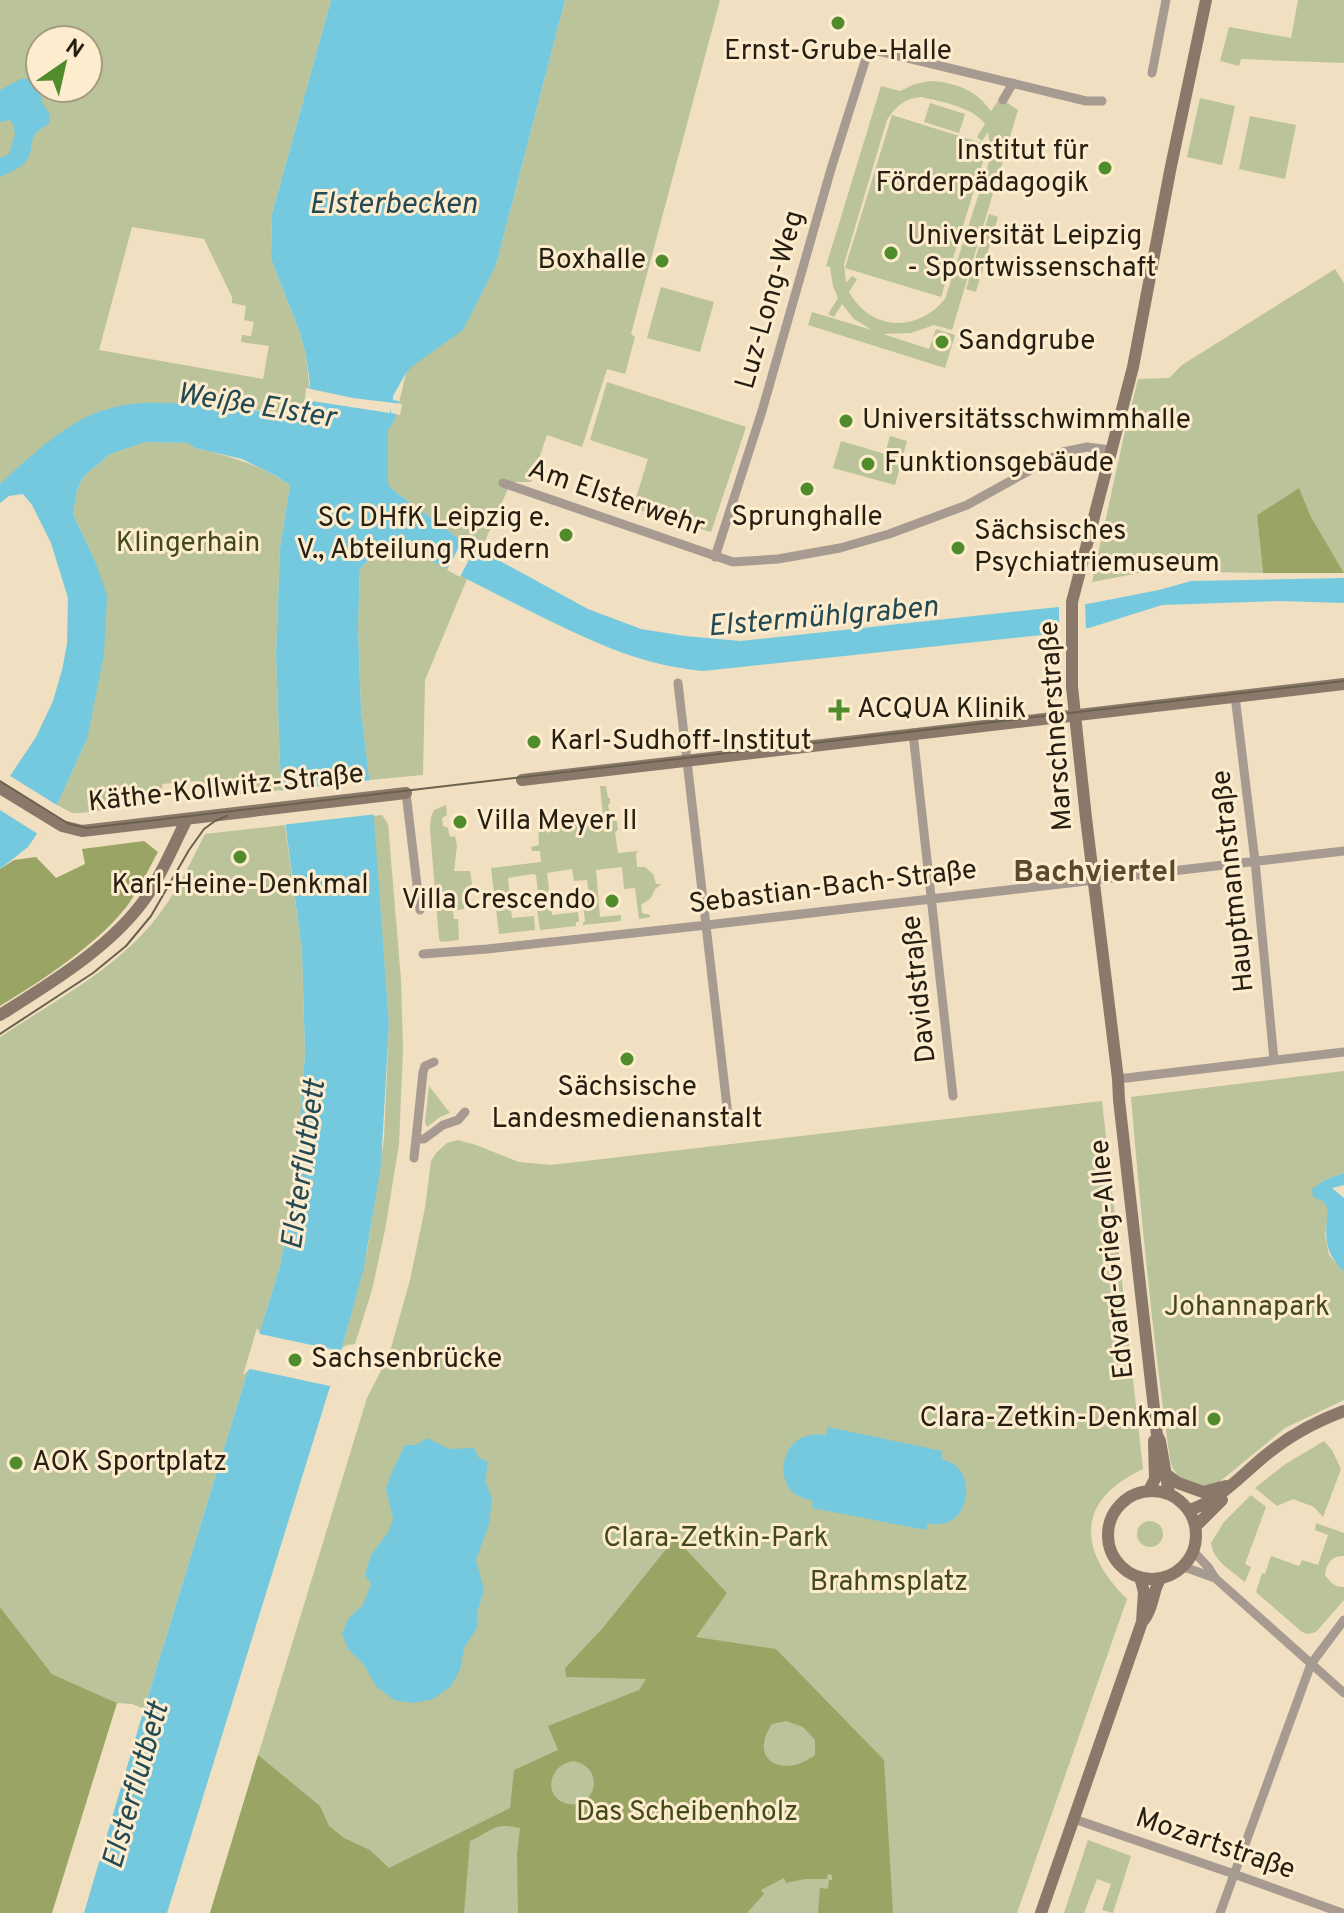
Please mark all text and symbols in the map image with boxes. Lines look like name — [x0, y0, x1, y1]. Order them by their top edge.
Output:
marker: Ernst-Grube-Halle — [829, 14, 847, 32]
north arrow — [24, 24, 104, 104]
text: N — [60, 34, 88, 65]
place label: Ernst-Grube-Halle — [724, 34, 952, 70]
place label: Institut für Förderpädagogik — [876, 134, 1089, 202]
marker: Institut für Förderpädagogik — [1096, 159, 1114, 177]
water label: Elsterbecken — [309, 187, 477, 224]
street label: Luz-Long-Weg — [728, 206, 814, 394]
place label: Universität Leipzig - Sportwissenschaft — [907, 219, 1157, 287]
place label: Boxhalle — [538, 243, 646, 279]
marker: Universität Leipzig - Sportwissenschaft — [882, 244, 900, 262]
marker: Boxhalle — [653, 252, 671, 270]
place label: Sandgrube — [958, 324, 1095, 360]
marker: Sandgrube — [933, 333, 951, 351]
water label: Weiße Elster — [174, 376, 340, 438]
place label: Universitätsschwimmhalle — [862, 403, 1191, 439]
marker: Universitätsschwimmhalle — [837, 412, 855, 430]
place label: Funktionsgebäude — [884, 446, 1114, 482]
street label: Am Elsterwehr — [523, 452, 709, 546]
marker: Funktionsgebäude — [859, 455, 877, 473]
marker: Sprunghalle — [798, 480, 816, 498]
place label: Sprunghalle — [731, 500, 883, 536]
place label: SC DHfK Leipzig e. V., Abteilung Rudern — [296, 501, 550, 569]
place label: Sächsisches Psychiatriemuseum — [974, 514, 1220, 582]
park label: Klingerhain — [116, 526, 260, 562]
marker: SC DHfK Leipzig e. V., Abteilung Rudern — [557, 526, 575, 544]
marker: Sächsisches Psychiatriemuseum — [949, 539, 967, 557]
water label: Elstermühlgraben — [706, 589, 940, 647]
street label: Marschnerstraße — [1032, 620, 1082, 832]
place label: ACQUA Klinik — [857, 692, 1026, 728]
marker: ACQUA Klinik — [828, 699, 850, 721]
place label: Karl-Sudhoff-Institut — [550, 724, 812, 760]
marker: Karl-Sudhoff-Institut — [525, 733, 543, 751]
street label: Käthe-Kollwitz-Straße — [86, 757, 366, 821]
street label: Hauptmannstraße — [1204, 768, 1264, 994]
place label: Villa Meyer II — [476, 804, 638, 840]
marker: Villa Meyer II — [451, 813, 469, 831]
marker: Karl-Heine-Denkmal — [231, 848, 249, 866]
street label: Sebastian-Bach-Straße — [687, 852, 979, 924]
district label: Bachviertel — [1013, 855, 1177, 892]
place label: Karl-Heine-Denkmal — [111, 868, 369, 904]
place label: Villa Crescendo — [402, 883, 596, 919]
marker: Villa Crescendo — [603, 892, 621, 910]
street label: Davidstraße — [894, 913, 946, 1065]
marker: Sächsische Landesmedienanstalt — [618, 1050, 636, 1068]
place label: Sächsische Landesmedienanstalt — [491, 1070, 763, 1138]
water label: Elsterflutbett — [275, 1076, 335, 1252]
street label: Edvard-Grieg-Allee — [1083, 1137, 1143, 1381]
park label: Johannapark — [1164, 1290, 1330, 1326]
place label: Sachsenbrücke — [311, 1342, 502, 1378]
marker: Sachsenbrücke — [286, 1351, 304, 1369]
place label: Clara-Zetkin-Denkmal — [919, 1401, 1198, 1437]
marker: Clara-Zetkin-Denkmal — [1205, 1410, 1223, 1428]
place label: AOK Sportplatz — [32, 1445, 227, 1481]
marker: AOK Sportplatz — [7, 1454, 25, 1472]
park label: Clara-Zetkin-Park — [603, 1521, 829, 1557]
park label: Brahmsplatz — [810, 1565, 968, 1601]
water label: Elsterflutbett — [96, 1697, 179, 1873]
park label: Das Scheibenholz — [576, 1795, 798, 1831]
street label: Mozartstraße — [1130, 1801, 1300, 1889]

